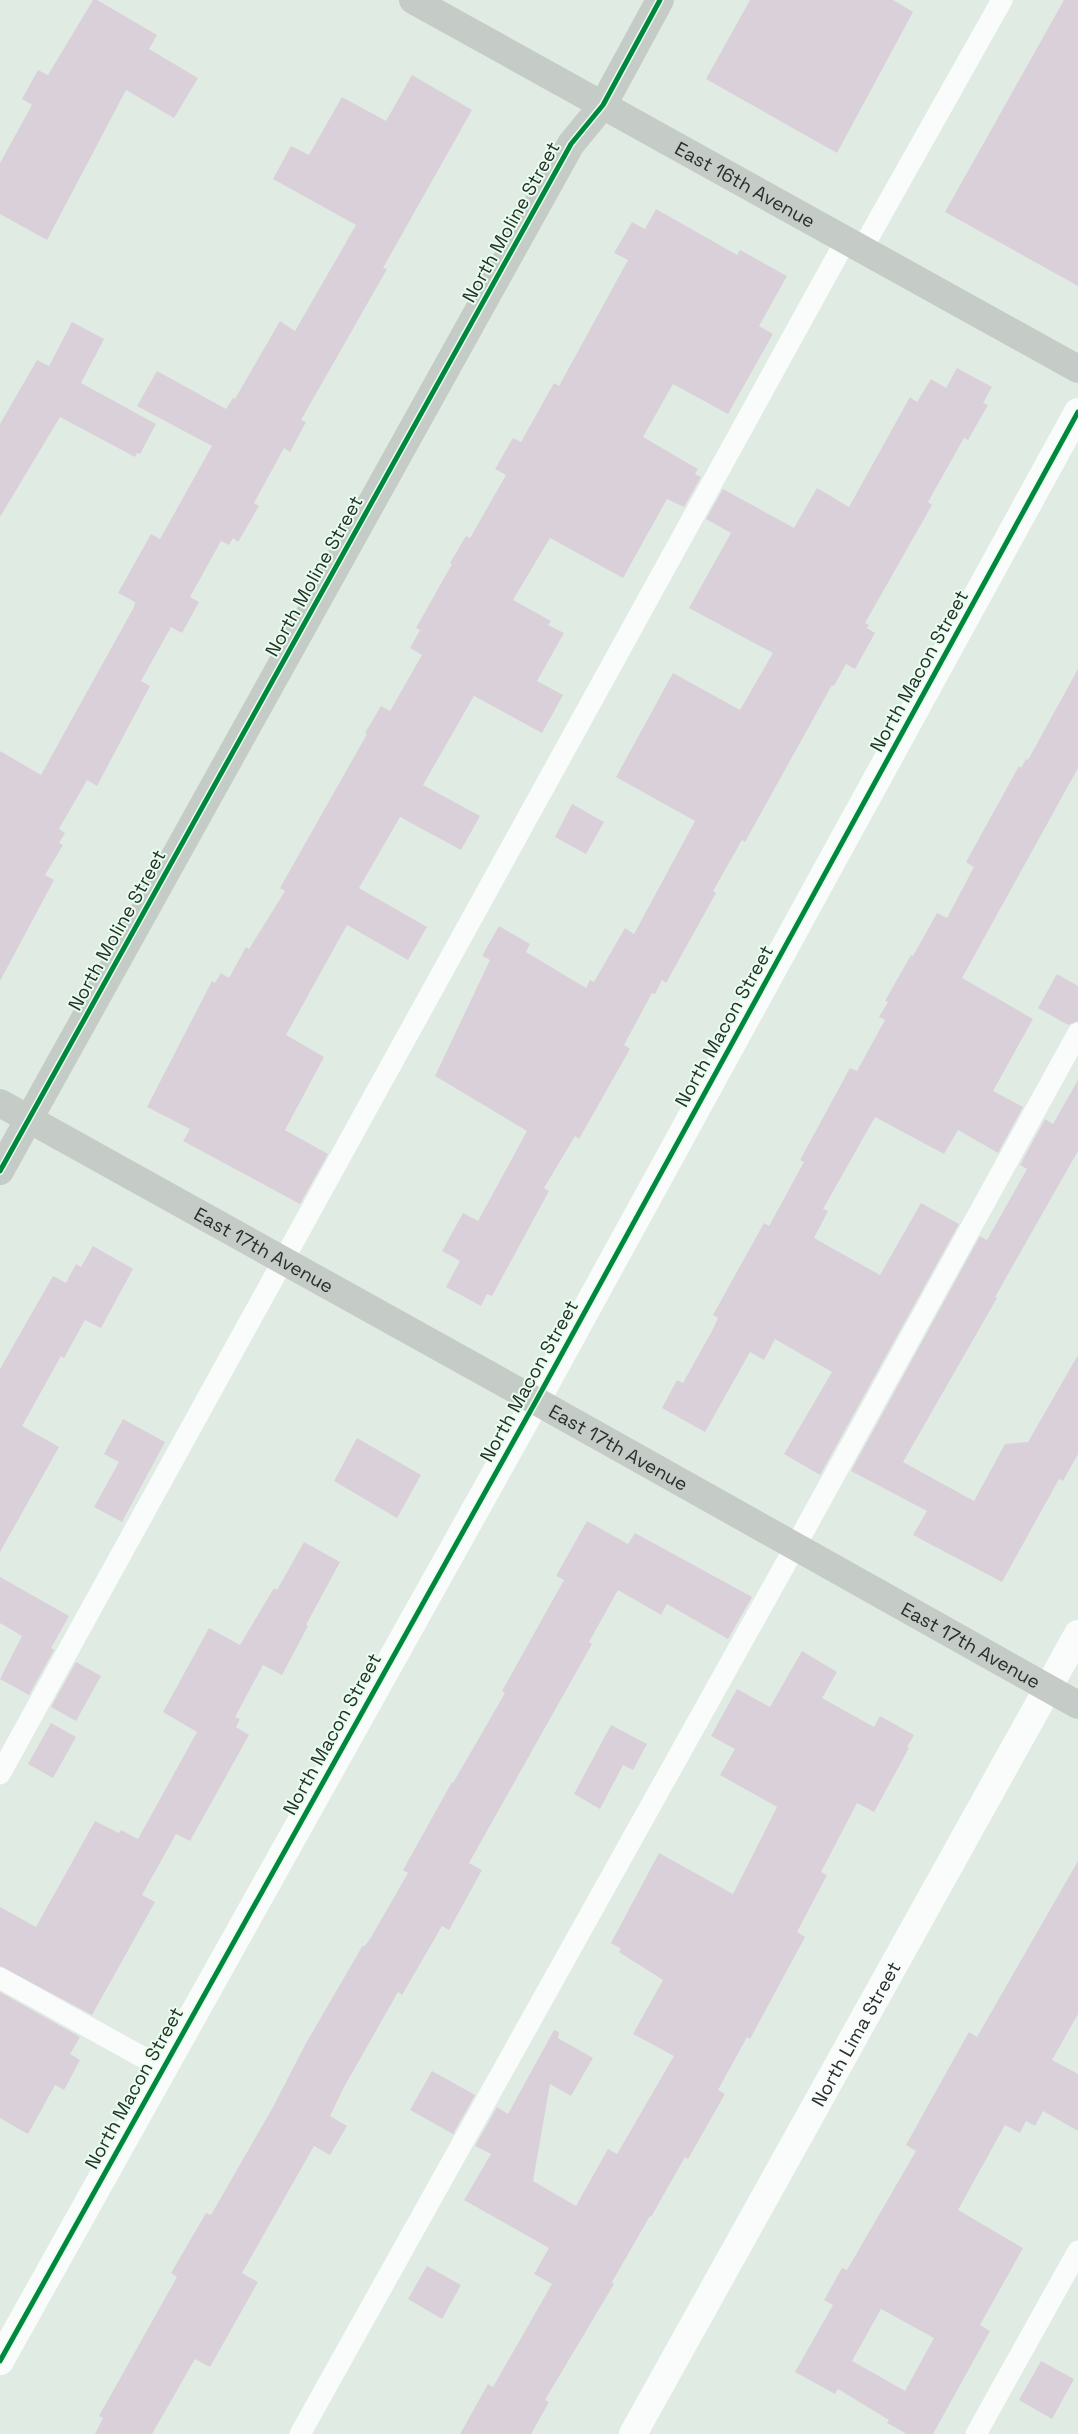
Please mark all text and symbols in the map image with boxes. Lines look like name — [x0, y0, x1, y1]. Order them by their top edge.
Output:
street label: East 16th Avenue — [671, 135, 820, 233]
street label: North Moline Street — [456, 137, 566, 307]
street label: North Moline Street — [259, 491, 369, 661]
street label: North Macon Street — [864, 586, 974, 756]
street label: North Moline Street — [62, 845, 172, 1015]
street label: North Macon Street — [669, 941, 779, 1111]
street label: East 17th Avenue — [190, 1201, 338, 1299]
street label: North Macon Street — [474, 1296, 584, 1466]
street label: East 17th Avenue — [545, 1398, 693, 1496]
street label: East 17th Avenue — [897, 1596, 1045, 1694]
street label: North Macon Street — [277, 1649, 387, 1819]
street label: North Lima Street — [805, 1957, 906, 2111]
street label: North Macon Street — [79, 2003, 189, 2173]

